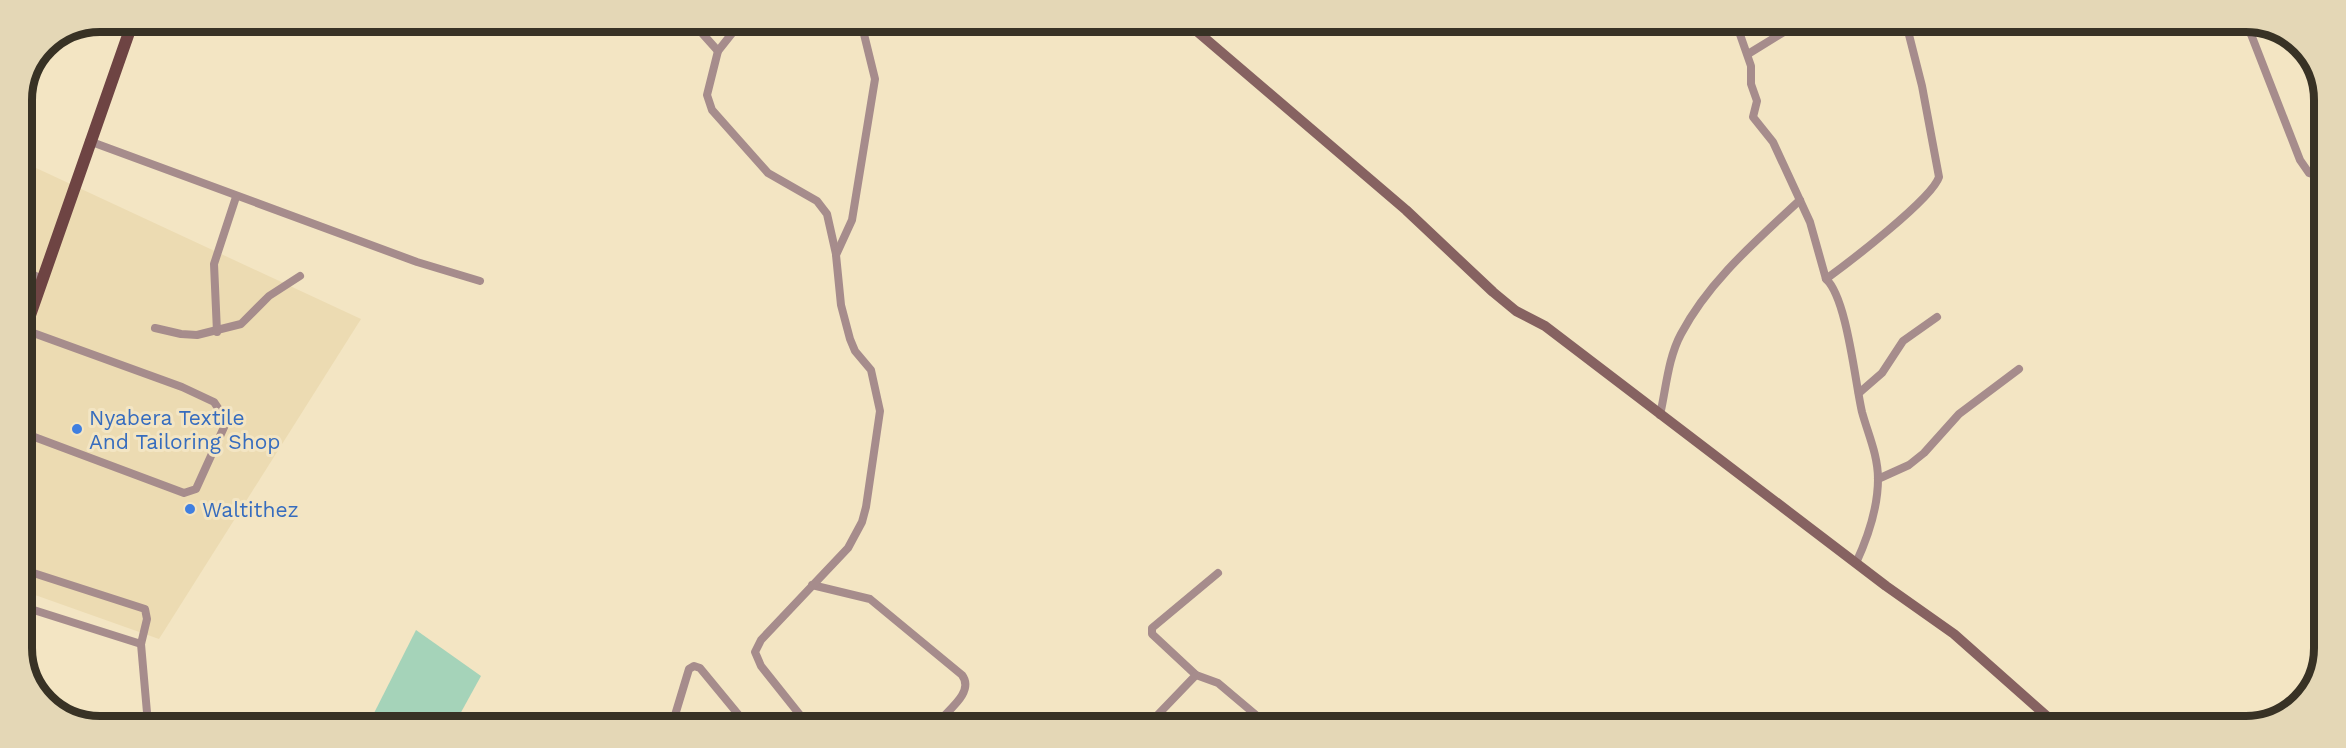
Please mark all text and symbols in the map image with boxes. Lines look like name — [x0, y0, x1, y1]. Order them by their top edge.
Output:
place label: Nyabera Textile And Tailoring Shop — [89, 405, 280, 454]
marker: Nyabera Textile And Tailoring Shop — [70, 422, 84, 436]
place label: Waltithez — [202, 497, 299, 522]
marker: Waltithez — [183, 502, 197, 516]

